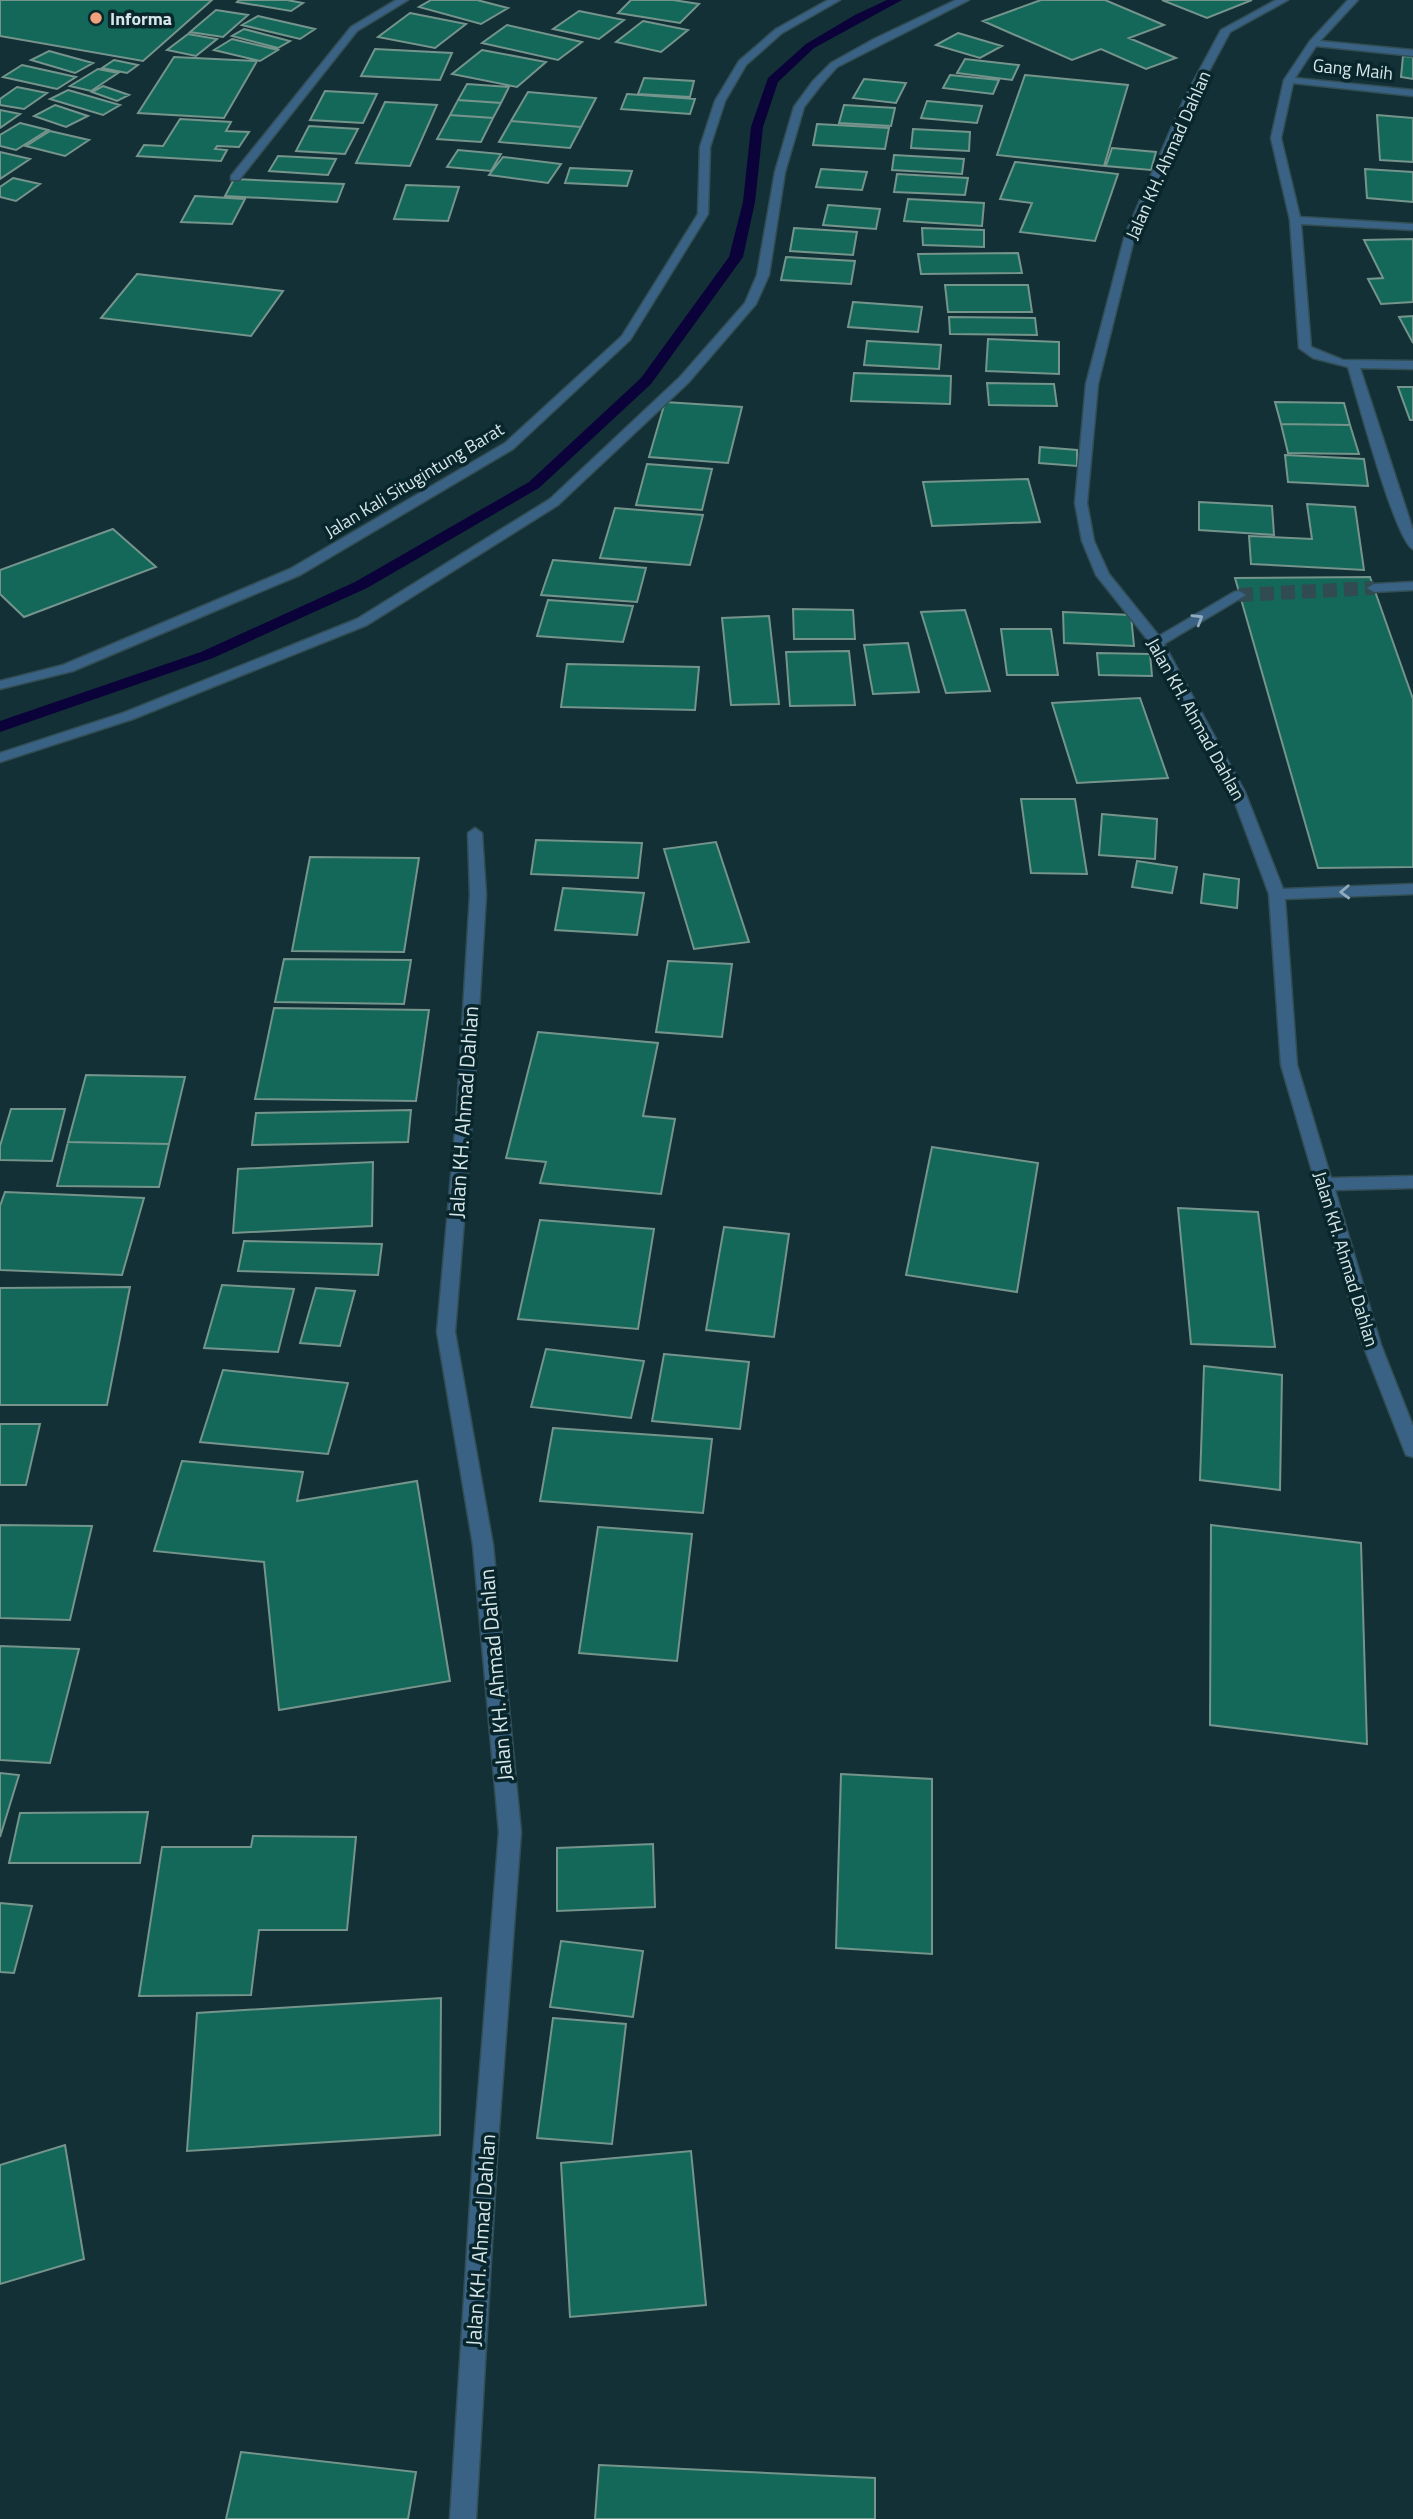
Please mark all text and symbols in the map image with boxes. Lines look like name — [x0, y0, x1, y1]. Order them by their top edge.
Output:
place label: Informa — [110, 5, 172, 32]
marker: Informa — [88, 10, 104, 26]
street label: Gang Maih — [1311, 51, 1395, 87]
street label: Jalan KH. Ahmad Dahlan — [1119, 66, 1217, 244]
street label: Jalan Kali Situgintung Barat — [319, 415, 509, 544]
one-way arrow — [1191, 614, 1204, 627]
street label: Jalan KH. Ahmad Dahlan — [1140, 633, 1252, 805]
one-way arrow — [1339, 884, 1350, 899]
street label: Jalan KH. Ahmad Dahlan — [440, 1005, 486, 1219]
street label: Jalan KH. Ahmad Dahlan — [1306, 1168, 1386, 1350]
street label: Jalan KH. Ahmad Dahlan — [470, 1568, 520, 1782]
street label: Jalan KH. Ahmad Dahlan — [457, 2133, 503, 2347]

